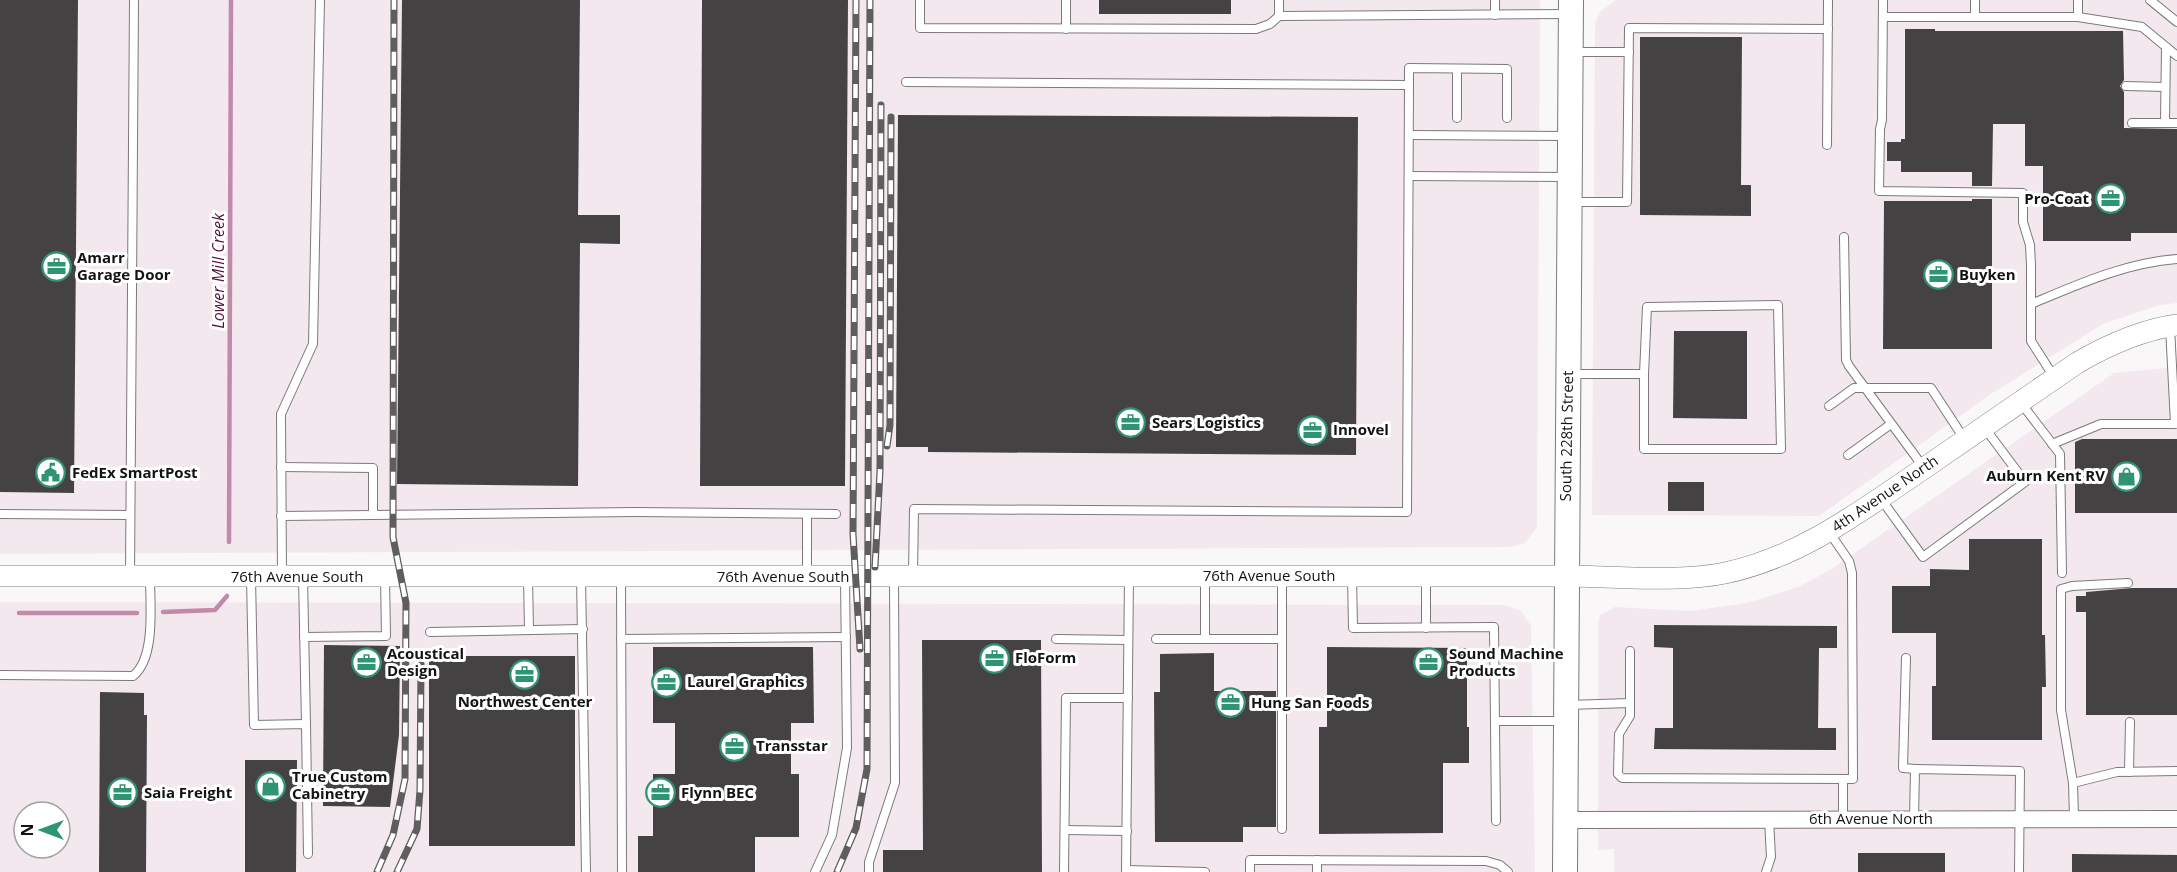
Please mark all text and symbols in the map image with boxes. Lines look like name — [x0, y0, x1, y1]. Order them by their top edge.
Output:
office icon: Pro-Coat — [2094, 183, 2126, 215]
place label: Pro-Coat — [2024, 188, 2089, 208]
water label: Lower Mill Creek — [207, 212, 229, 329]
place label: Amarr Garage Door — [77, 247, 171, 284]
office icon: Amarr Garage Door — [40, 251, 72, 283]
office icon: Buyken — [1922, 259, 1954, 291]
place label: Buyken — [1959, 264, 2016, 284]
street label: South 228th Street — [1555, 370, 1577, 502]
office icon: Sears Logistics — [1115, 407, 1147, 439]
place label: Sears Logistics — [1152, 412, 1261, 432]
office icon: Innovel — [1296, 414, 1328, 446]
place label: Innovel — [1333, 419, 1389, 439]
street label: 4th Avenue North — [1827, 450, 1941, 536]
public building icon: FedEx SmartPost — [35, 457, 67, 489]
shop icon: Auburn Kent RV — [2110, 460, 2142, 492]
place label: FedEx SmartPost — [72, 462, 198, 482]
place label: Auburn Kent RV — [1986, 465, 2105, 485]
street label: 76th Avenue South — [1203, 565, 1335, 585]
street label: 76th Avenue South — [231, 566, 363, 586]
street label: 76th Avenue South — [717, 566, 849, 586]
office icon: FloForm — [978, 642, 1010, 674]
place label: Acoustical Design — [387, 643, 464, 680]
place label: Sound Machine Products — [1449, 643, 1564, 680]
office icon: Acoustical Design — [350, 647, 382, 679]
place label: FloForm — [1015, 647, 1076, 667]
office icon: Sound Machine Products — [1412, 647, 1444, 679]
office icon: Northwest Center — [509, 659, 541, 691]
office icon: Laurel Graphics — [650, 666, 682, 698]
place label: Laurel Graphics — [687, 671, 804, 691]
office icon: Hung San Foods — [1214, 687, 1246, 719]
place label: Northwest Center — [458, 691, 593, 711]
place label: Hung San Foods — [1251, 692, 1369, 712]
office icon: Transstar — [719, 730, 751, 762]
place label: Transstar — [756, 735, 828, 755]
place label: True Custom Cabinetry — [292, 766, 388, 803]
shop icon: True Custom Cabinetry — [255, 770, 287, 802]
office icon: Saia Freight — [107, 777, 139, 809]
office icon: Flynn BEC — [644, 777, 676, 809]
place label: Saia Freight — [144, 782, 233, 802]
place label: Flynn BEC — [681, 782, 754, 802]
north arrow — [12, 800, 72, 860]
street label: 6th Avenue North — [1809, 808, 1933, 828]
text: N — [16, 823, 38, 837]

